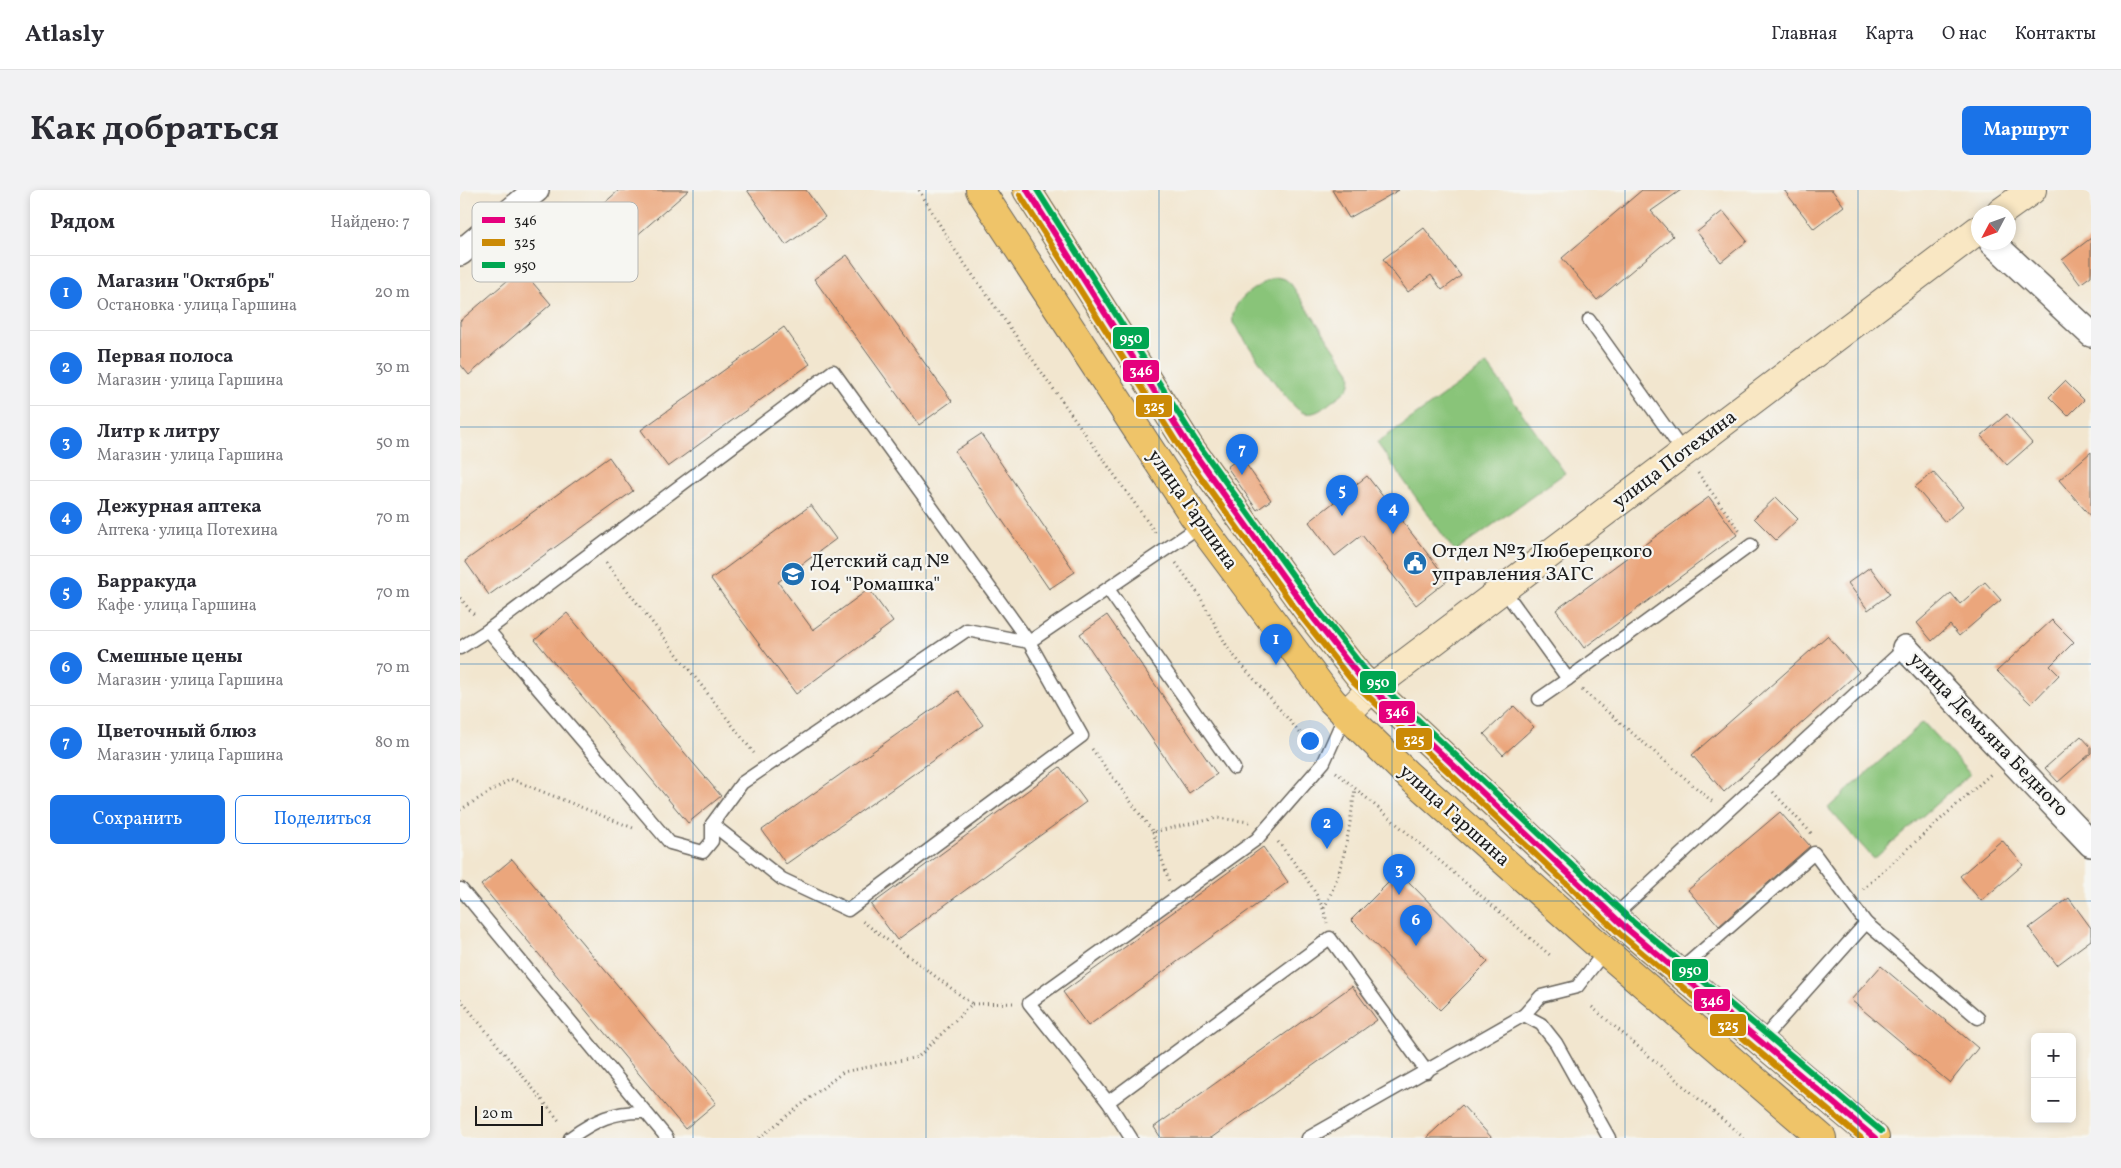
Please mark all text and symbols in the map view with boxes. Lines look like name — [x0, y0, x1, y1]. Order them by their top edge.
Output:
text: Atlasly — [25, 18, 104, 52]
text: Главная — [1771, 22, 1837, 47]
text: Карта — [1865, 22, 1914, 47]
text: О нас — [1942, 22, 1987, 47]
text: Контакты — [2015, 22, 2096, 47]
text: Как добраться — [30, 106, 279, 154]
button: Маршрут — [1962, 106, 2091, 155]
legend — [472, 202, 638, 282]
north arrow — [1971, 205, 2016, 250]
text: Рядом — [50, 208, 115, 237]
text: Найдено: 7 — [331, 212, 410, 234]
text: 346 — [514, 212, 536, 231]
text: 325 — [514, 234, 535, 253]
text: 950 — [514, 257, 536, 276]
text: Магазин "Октябрь" — [97, 269, 275, 295]
text: 1 — [63, 282, 69, 304]
text: 20 m — [375, 282, 410, 304]
text: Остановка · улица Гаршина — [97, 295, 297, 317]
line badge: 950 — [1112, 326, 1150, 350]
text: 950 — [1120, 330, 1143, 349]
text: Первая полоса — [97, 344, 233, 370]
text: 2 — [62, 357, 70, 379]
text: 30 m — [375, 357, 410, 379]
line badge: 346 — [1122, 359, 1160, 383]
text: 346 — [1129, 362, 1153, 381]
text: Магазин · улица Гаршина — [97, 370, 283, 392]
line badge: 325 — [1135, 394, 1173, 418]
text: 325 — [1143, 398, 1165, 417]
street label: улица Потехина — [1607, 404, 1743, 516]
text: Литр к литру — [97, 419, 220, 445]
text: 3 — [62, 432, 70, 454]
text: 50 m — [376, 432, 410, 454]
pin: 7 — [1226, 434, 1258, 475]
street label: улица Гаршина — [1140, 444, 1244, 576]
text: Магазин · улица Гаршина — [97, 445, 283, 467]
pin: 5 — [1326, 475, 1358, 516]
pin: 4 — [1377, 493, 1409, 534]
text: Дежурная аптека — [97, 494, 262, 520]
text: 4 — [61, 507, 71, 529]
text: 70 m — [376, 507, 410, 529]
text: Аптека · улица Потехина — [97, 520, 278, 542]
place label: Отдел №3 Люберецкого управления ЗАГС — [1432, 538, 1652, 589]
place label: Детский сад № 104 "Ромашка" — [810, 548, 949, 599]
public building icon: Отдел №3 Люберецкого управления ЗАГС — [1402, 550, 1428, 576]
school or university icon: Детский сад № 104 "Ромашка" — [780, 561, 806, 587]
text: Барракуда — [97, 569, 197, 595]
text: 5 — [62, 582, 70, 604]
text: 70 m — [376, 582, 410, 604]
text: Кафе · улица Гаршина — [97, 595, 257, 617]
pin: 1 — [1260, 624, 1292, 665]
text: Смешные цены — [97, 644, 243, 670]
street label: улица Демьяна Бедного — [1902, 646, 2074, 824]
text: 6 — [62, 657, 70, 679]
text: 70 m — [376, 657, 410, 679]
text: Магазин · улица Гаршина — [97, 670, 283, 692]
line badge: 950 — [1359, 670, 1397, 694]
text: 950 — [1367, 674, 1390, 693]
line badge: 346 — [1378, 700, 1416, 724]
text: 346 — [1385, 703, 1409, 722]
text: Цветочный блюз — [97, 719, 257, 745]
line badge: 325 — [1395, 727, 1433, 751]
your location — [1297, 728, 1323, 754]
text: 325 — [1403, 731, 1425, 750]
text: 7 — [62, 732, 70, 754]
text: 80 m — [375, 732, 410, 754]
text: Магазин · улица Гаршина — [97, 745, 283, 767]
street label: улица Гаршина — [1392, 758, 1516, 874]
button: Сохранить — [50, 795, 225, 844]
button: Поделиться — [235, 795, 410, 844]
pin: 2 — [1311, 808, 1343, 849]
pin: 3 — [1383, 854, 1415, 895]
pin: 6 — [1400, 905, 1432, 946]
line badge: 950 — [1671, 958, 1709, 982]
text: 950 — [1679, 962, 1702, 981]
line badge: 346 — [1693, 988, 1731, 1012]
text: 346 — [1700, 992, 1724, 1011]
line badge: 325 — [1709, 1013, 1747, 1037]
text: 325 — [1717, 1017, 1739, 1036]
map controls — [2031, 1033, 2076, 1123]
button: + — [2031, 1033, 2076, 1078]
button: − — [2031, 1078, 2076, 1123]
scale bar — [475, 1103, 542, 1126]
text: 20 m — [482, 1105, 513, 1124]

